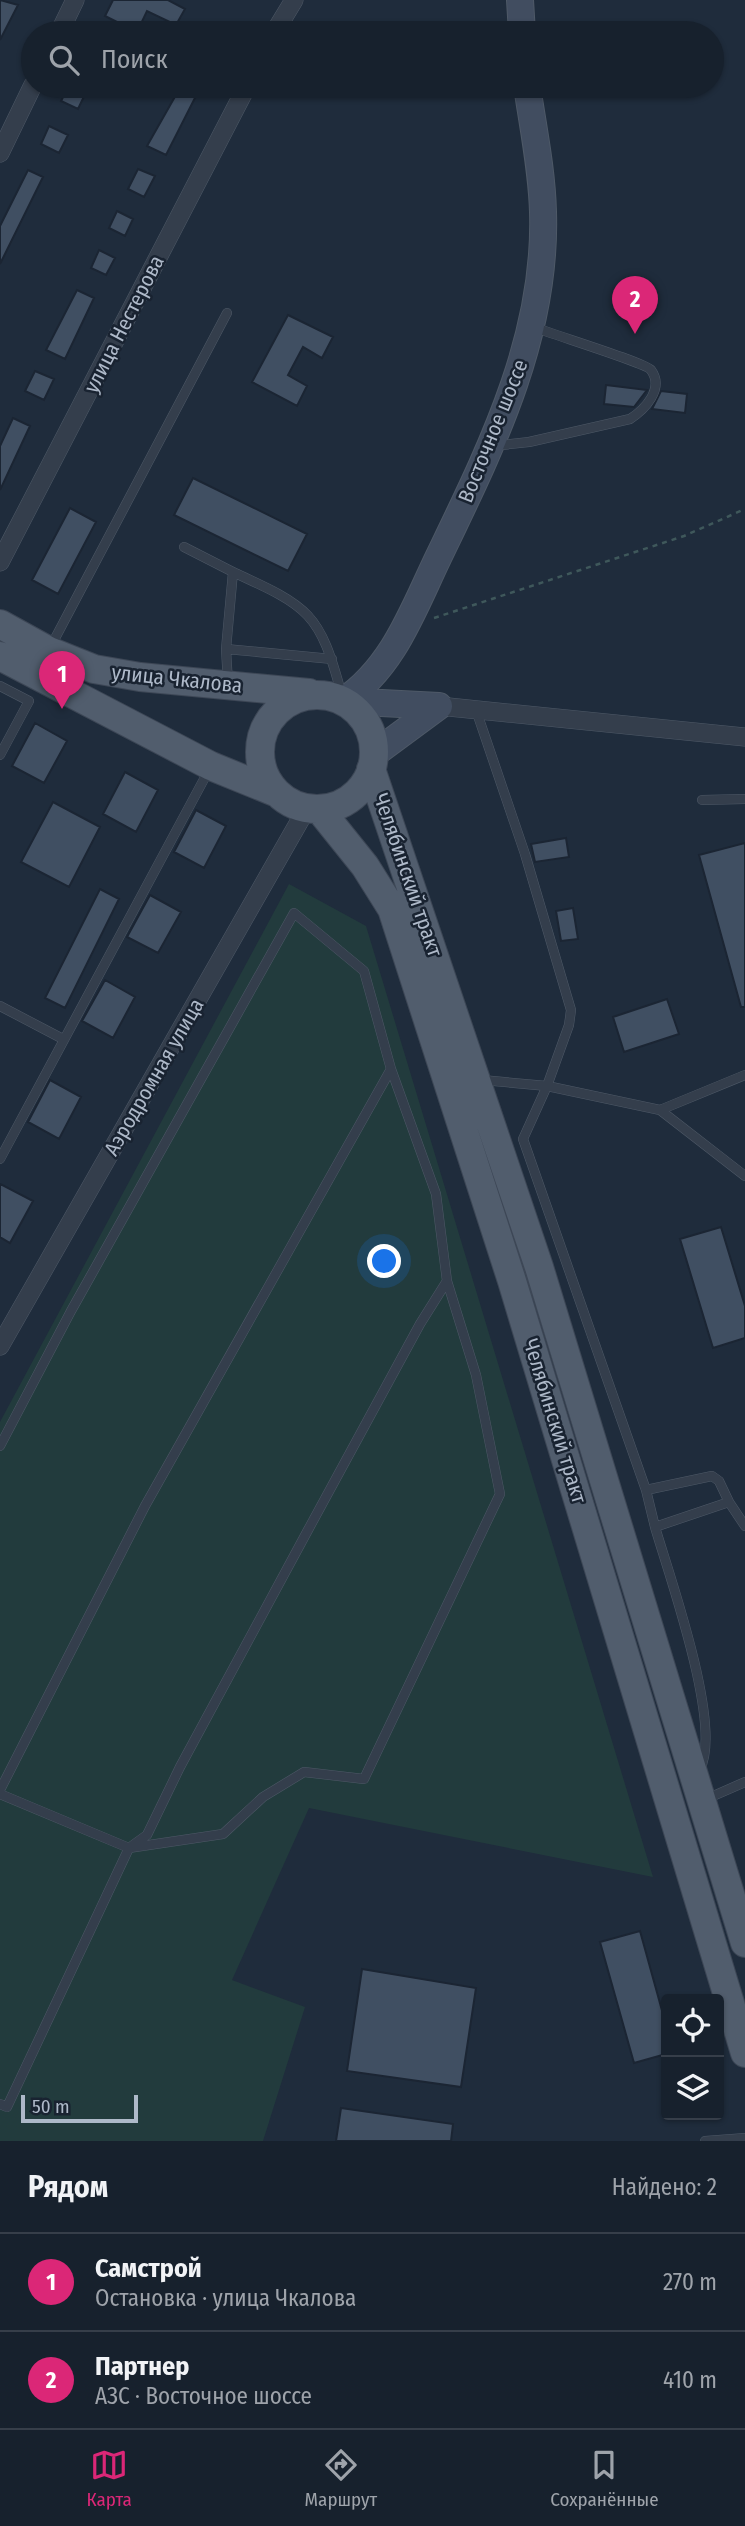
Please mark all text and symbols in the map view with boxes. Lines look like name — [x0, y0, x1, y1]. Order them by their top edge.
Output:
search box — [21, 21, 724, 98]
icon: search — [45, 41, 83, 79]
text: Поиск — [101, 44, 168, 75]
street label: улица Нестерова — [78, 251, 170, 397]
pin: 2 — [612, 276, 658, 334]
street label: Восточное шоссе — [452, 356, 534, 506]
pin: 1 — [39, 651, 85, 709]
street label: улица Чкалова — [110, 659, 244, 699]
street label: Челябинский тракт — [368, 790, 448, 960]
street label: Аэродромная улица — [98, 994, 210, 1160]
your location — [367, 1244, 401, 1278]
street label: Челябинский тракт — [518, 1336, 593, 1507]
map controls — [661, 1994, 724, 2120]
button: locate — [661, 1994, 724, 2057]
button: layers — [661, 2057, 724, 2120]
scale bar — [21, 2092, 138, 2124]
text: 50 m — [32, 2095, 70, 2118]
text: Рядом — [28, 2169, 108, 2205]
text: Найдено: 2 — [612, 2173, 717, 2201]
text: Самстрой — [95, 2253, 202, 2284]
text: 1 — [46, 2268, 56, 2296]
text: 270 m — [663, 2268, 717, 2296]
text: Остановка · улица Чкалова — [95, 2284, 356, 2312]
text: Партнер — [95, 2351, 189, 2382]
text: 2 — [46, 2366, 56, 2394]
text: 410 m — [663, 2366, 717, 2394]
text: АЗС · Восточное шоссе — [95, 2382, 312, 2410]
tab: Карта — [86, 2446, 132, 2511]
tab: Маршрут — [305, 2446, 377, 2511]
tab: Сохранённые — [550, 2446, 659, 2511]

